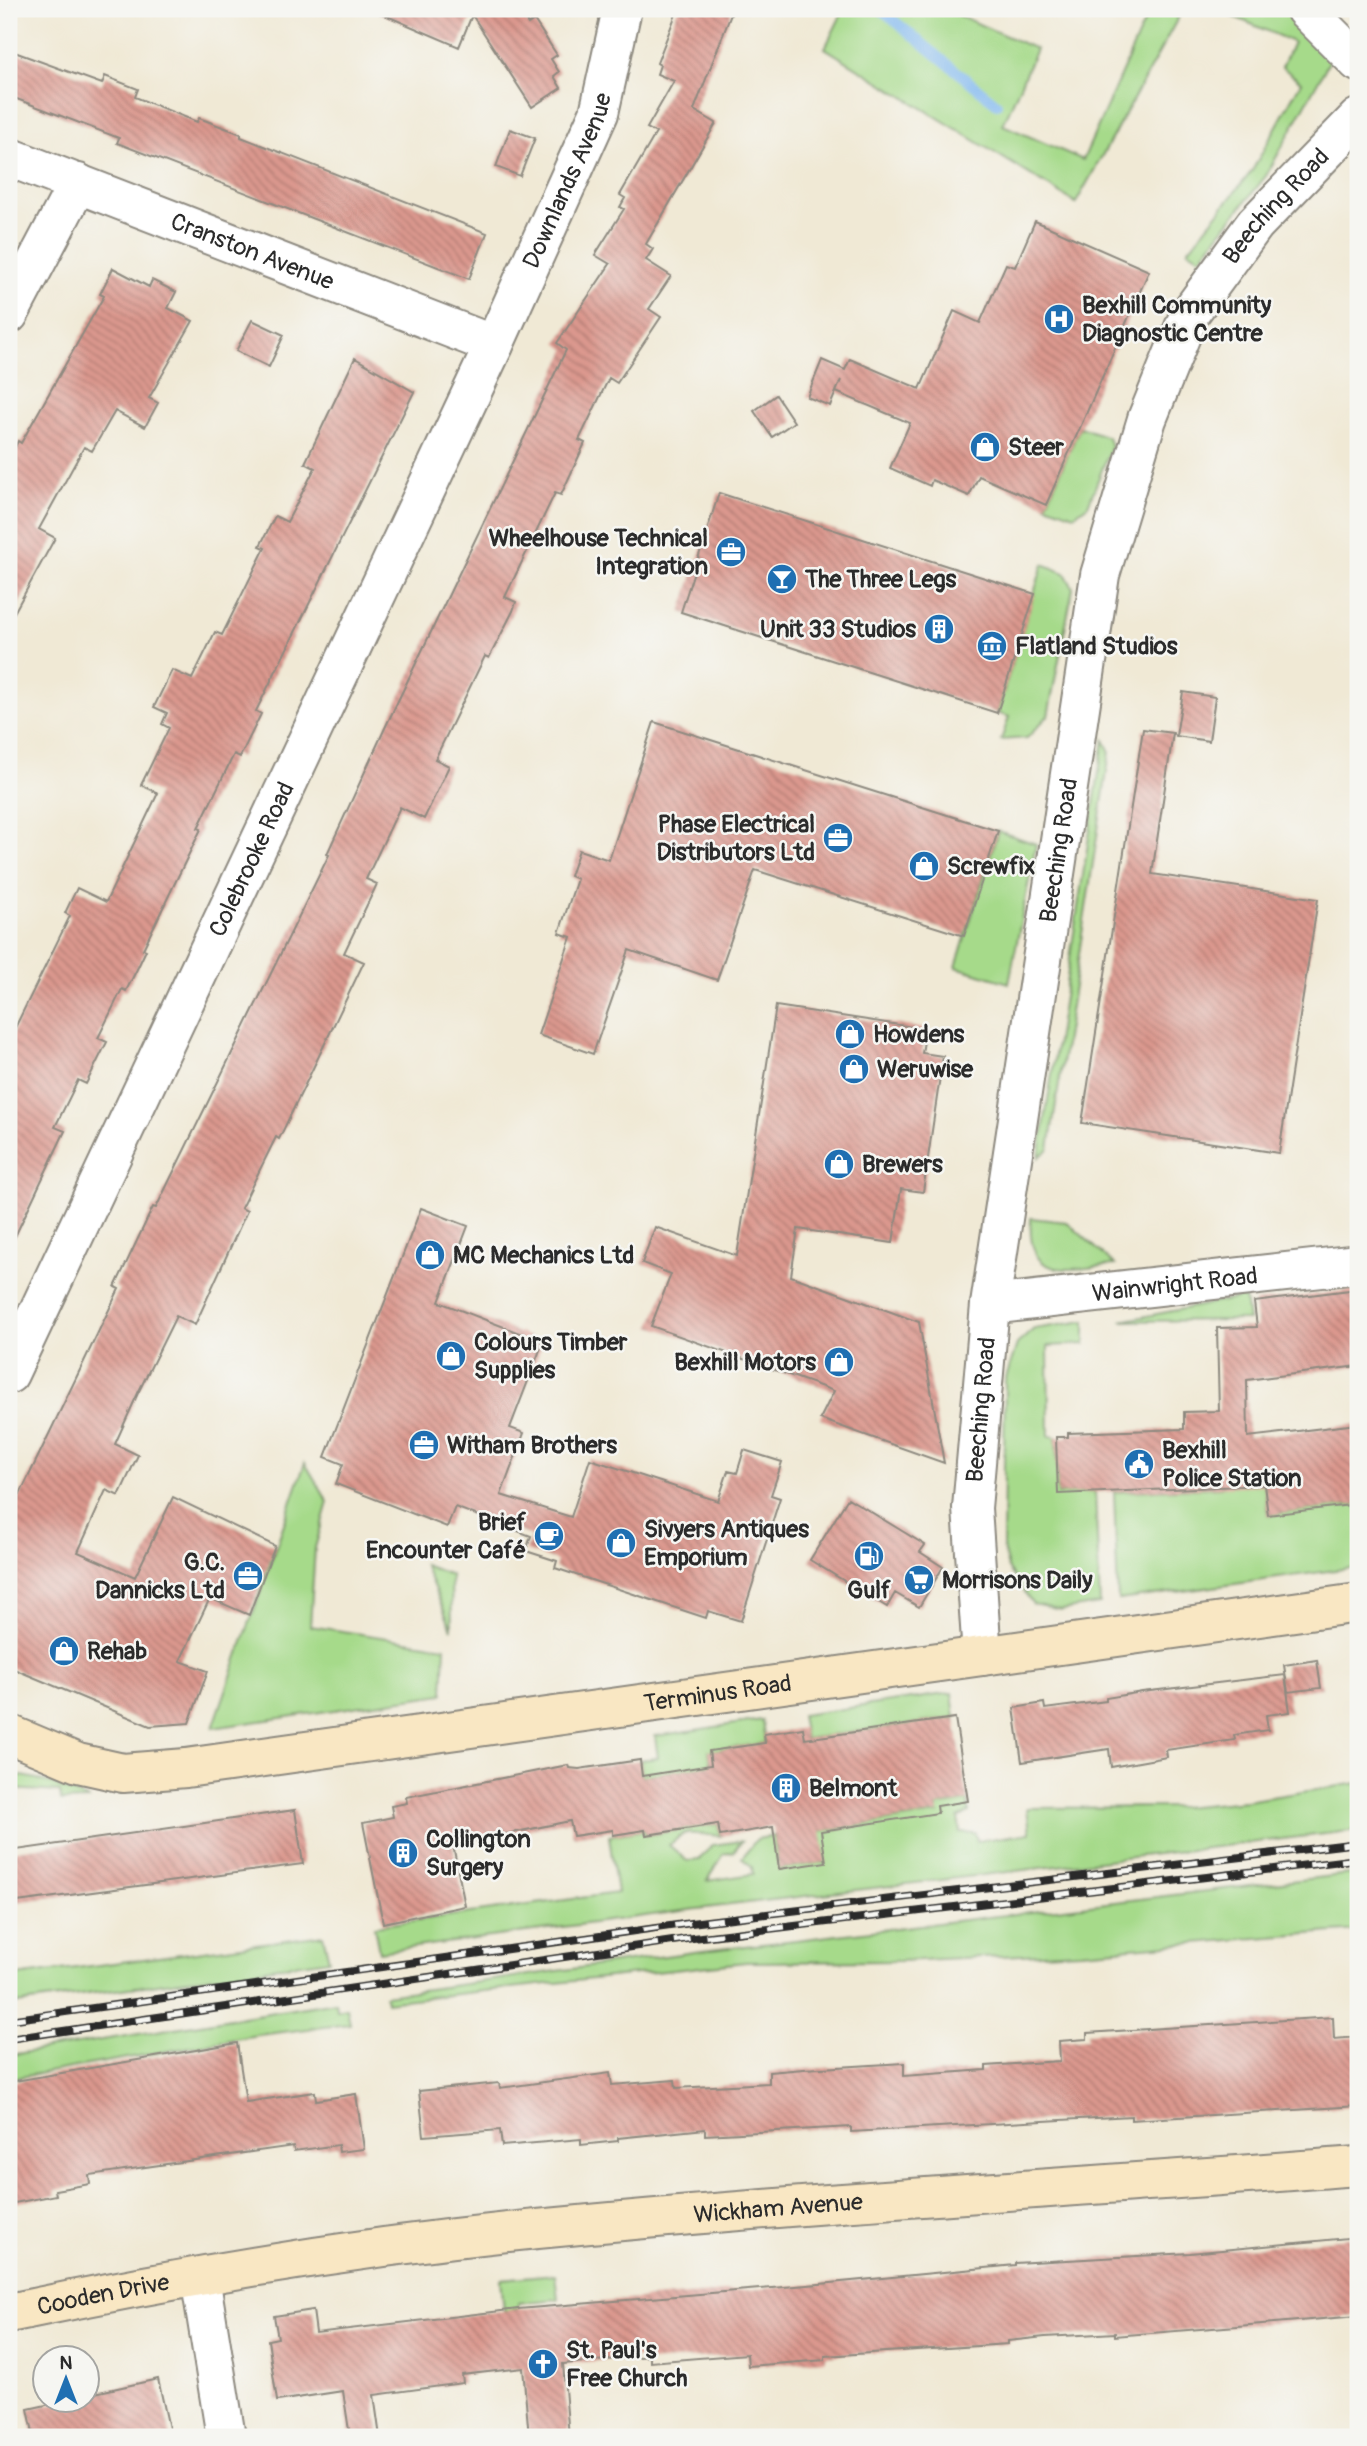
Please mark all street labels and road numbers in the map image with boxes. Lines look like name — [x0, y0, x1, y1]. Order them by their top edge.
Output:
street label: Downlands Avenue — [516, 90, 618, 273]
street label: Beeching Road — [1216, 142, 1335, 269]
street label: Cranston Avenue — [167, 207, 338, 296]
street label: Beeching Road — [1033, 776, 1084, 924]
street label: Colebrooke Road — [203, 777, 300, 941]
street label: Wainwright Road — [1090, 1261, 1259, 1308]
street label: Beeching Road — [960, 1336, 1002, 1484]
street label: Terminus Road — [642, 1668, 793, 1718]
street label: Wickham Avenue — [692, 2187, 864, 2229]
street label: Cooden Drive — [34, 2267, 172, 2321]

